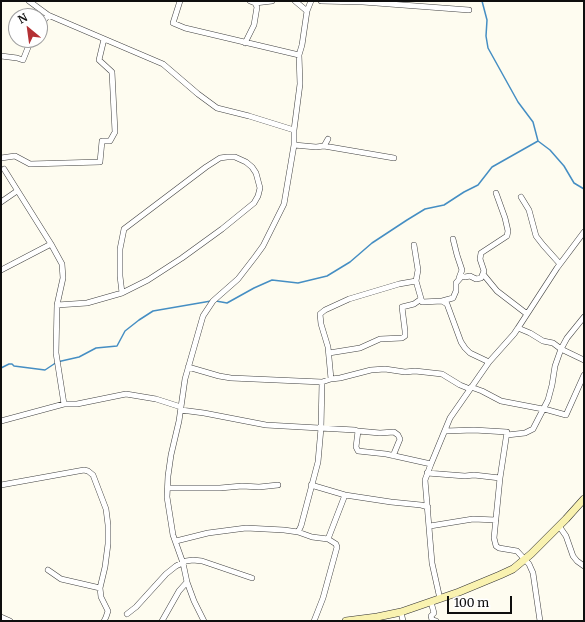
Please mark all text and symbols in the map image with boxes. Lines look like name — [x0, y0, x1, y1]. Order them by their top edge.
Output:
north arrow — [8, 8, 48, 48]
text: N — [15, 10, 30, 27]
scale bar — [449, 588, 514, 614]
text: 100 m — [454, 595, 489, 610]

